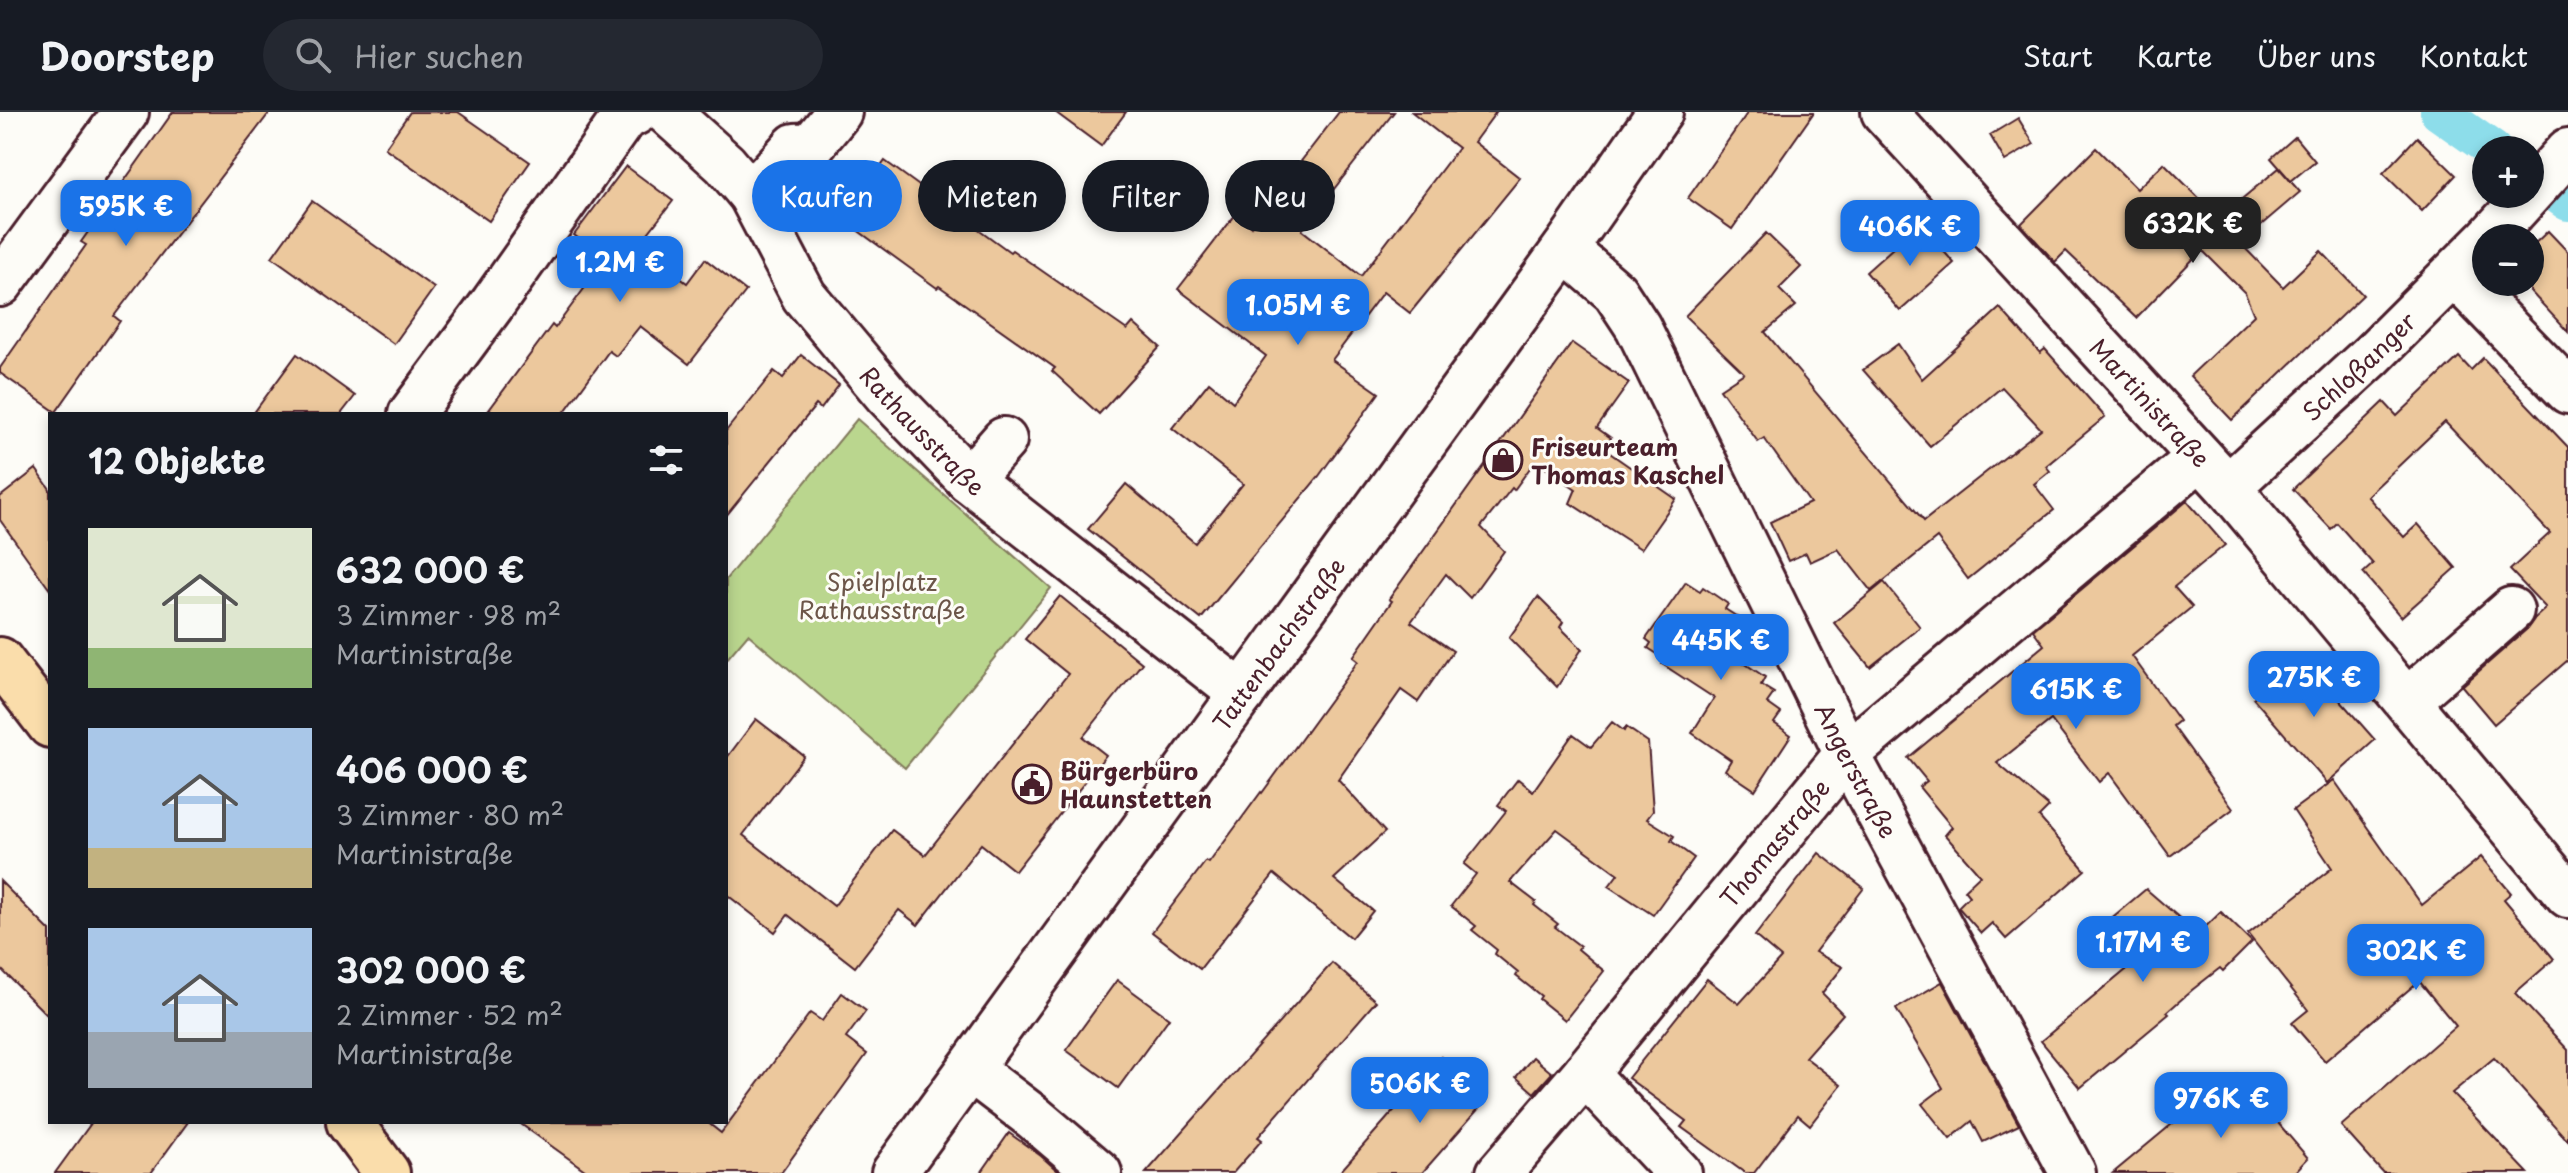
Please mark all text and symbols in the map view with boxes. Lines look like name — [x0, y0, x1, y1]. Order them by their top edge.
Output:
search box — [263, 19, 823, 91]
text: Doorstep — [40, 27, 215, 84]
icon: search — [291, 33, 335, 77]
text: Hier suchen — [355, 33, 524, 78]
text: Start — [2023, 34, 2093, 77]
text: Karte — [2137, 34, 2212, 77]
text: Über uns — [2256, 34, 2376, 77]
text: Kontakt — [2420, 34, 2528, 77]
map controls — [2472, 136, 2544, 296]
button: + — [2472, 136, 2544, 208]
chip: Kaufen — [752, 160, 902, 232]
chip: Mieten — [918, 160, 1066, 232]
chip: Filter — [1082, 160, 1209, 232]
chip: Neu — [1225, 160, 1335, 232]
pin: 595K € — [61, 180, 191, 248]
text: 595K € — [79, 186, 173, 225]
pin: 632K € — [2128, 197, 2258, 265]
pin: 406K € — [1845, 200, 1975, 268]
text: 632K € — [2143, 203, 2243, 242]
text: 406K € — [1859, 206, 1962, 245]
button: − — [2472, 224, 2544, 296]
pin: 1.2M € — [555, 236, 685, 304]
text: 1.2M € — [575, 242, 665, 281]
pin: 1.05M € — [1224, 279, 1372, 347]
text: 1.05M € — [1245, 285, 1351, 324]
street label: Schloßanger — [2294, 303, 2424, 429]
street label: Martinistraße — [2082, 330, 2219, 475]
street label: Rathausstraße — [852, 358, 993, 504]
place label: Friseurteam Thomas Kaschel — [1531, 428, 1724, 492]
text: 12 Objekte — [88, 434, 265, 486]
icon: filters — [644, 438, 688, 482]
shop icon: Friseurteam Thomas Kaschel — [1482, 439, 1524, 481]
text: 632 000 € — [336, 543, 525, 595]
street label: Tattenbachstraße — [1203, 550, 1353, 738]
icon: home — [152, 560, 248, 656]
park label: Spielplatz Rathausstraße — [798, 563, 966, 627]
text: 3 Zimmer · 98 m² — [336, 595, 561, 634]
pin: 445K € — [1656, 614, 1786, 682]
text: 445K € — [1672, 620, 1770, 659]
text: Martinistraße — [336, 634, 513, 673]
pin: 275K € — [2249, 651, 2379, 719]
text: 275K € — [2267, 657, 2361, 696]
pin: 615K € — [2011, 663, 2141, 731]
text: 615K € — [2029, 669, 2123, 708]
street label: Angerstraße — [1807, 696, 1907, 844]
text: 406 000 € — [336, 743, 528, 795]
place label: Bürgerbüro Haunstetten — [1060, 752, 1212, 816]
icon: home — [152, 760, 248, 856]
public building icon: Bürgerbüro Haunstetten — [1011, 763, 1053, 805]
street label: Thomastraße — [1711, 771, 1838, 915]
text: 3 Zimmer · 80 m² — [336, 795, 564, 834]
text: Martinistraße — [336, 834, 513, 873]
pin: 1.17M € — [2069, 916, 2217, 984]
text: 1.17M € — [2095, 922, 2191, 961]
pin: 302K € — [2351, 924, 2481, 992]
text: 302K € — [2365, 930, 2467, 969]
text: 302 000 € — [336, 943, 526, 995]
icon: home — [152, 960, 248, 1056]
text: 2 Zimmer · 52 m² — [336, 995, 563, 1034]
text: Martinistraße — [336, 1034, 513, 1073]
pin: 506K € — [1355, 1057, 1485, 1125]
text: 506K € — [1369, 1063, 1471, 1102]
pin: 976K € — [2156, 1072, 2286, 1140]
text: 976K € — [2173, 1078, 2269, 1117]

